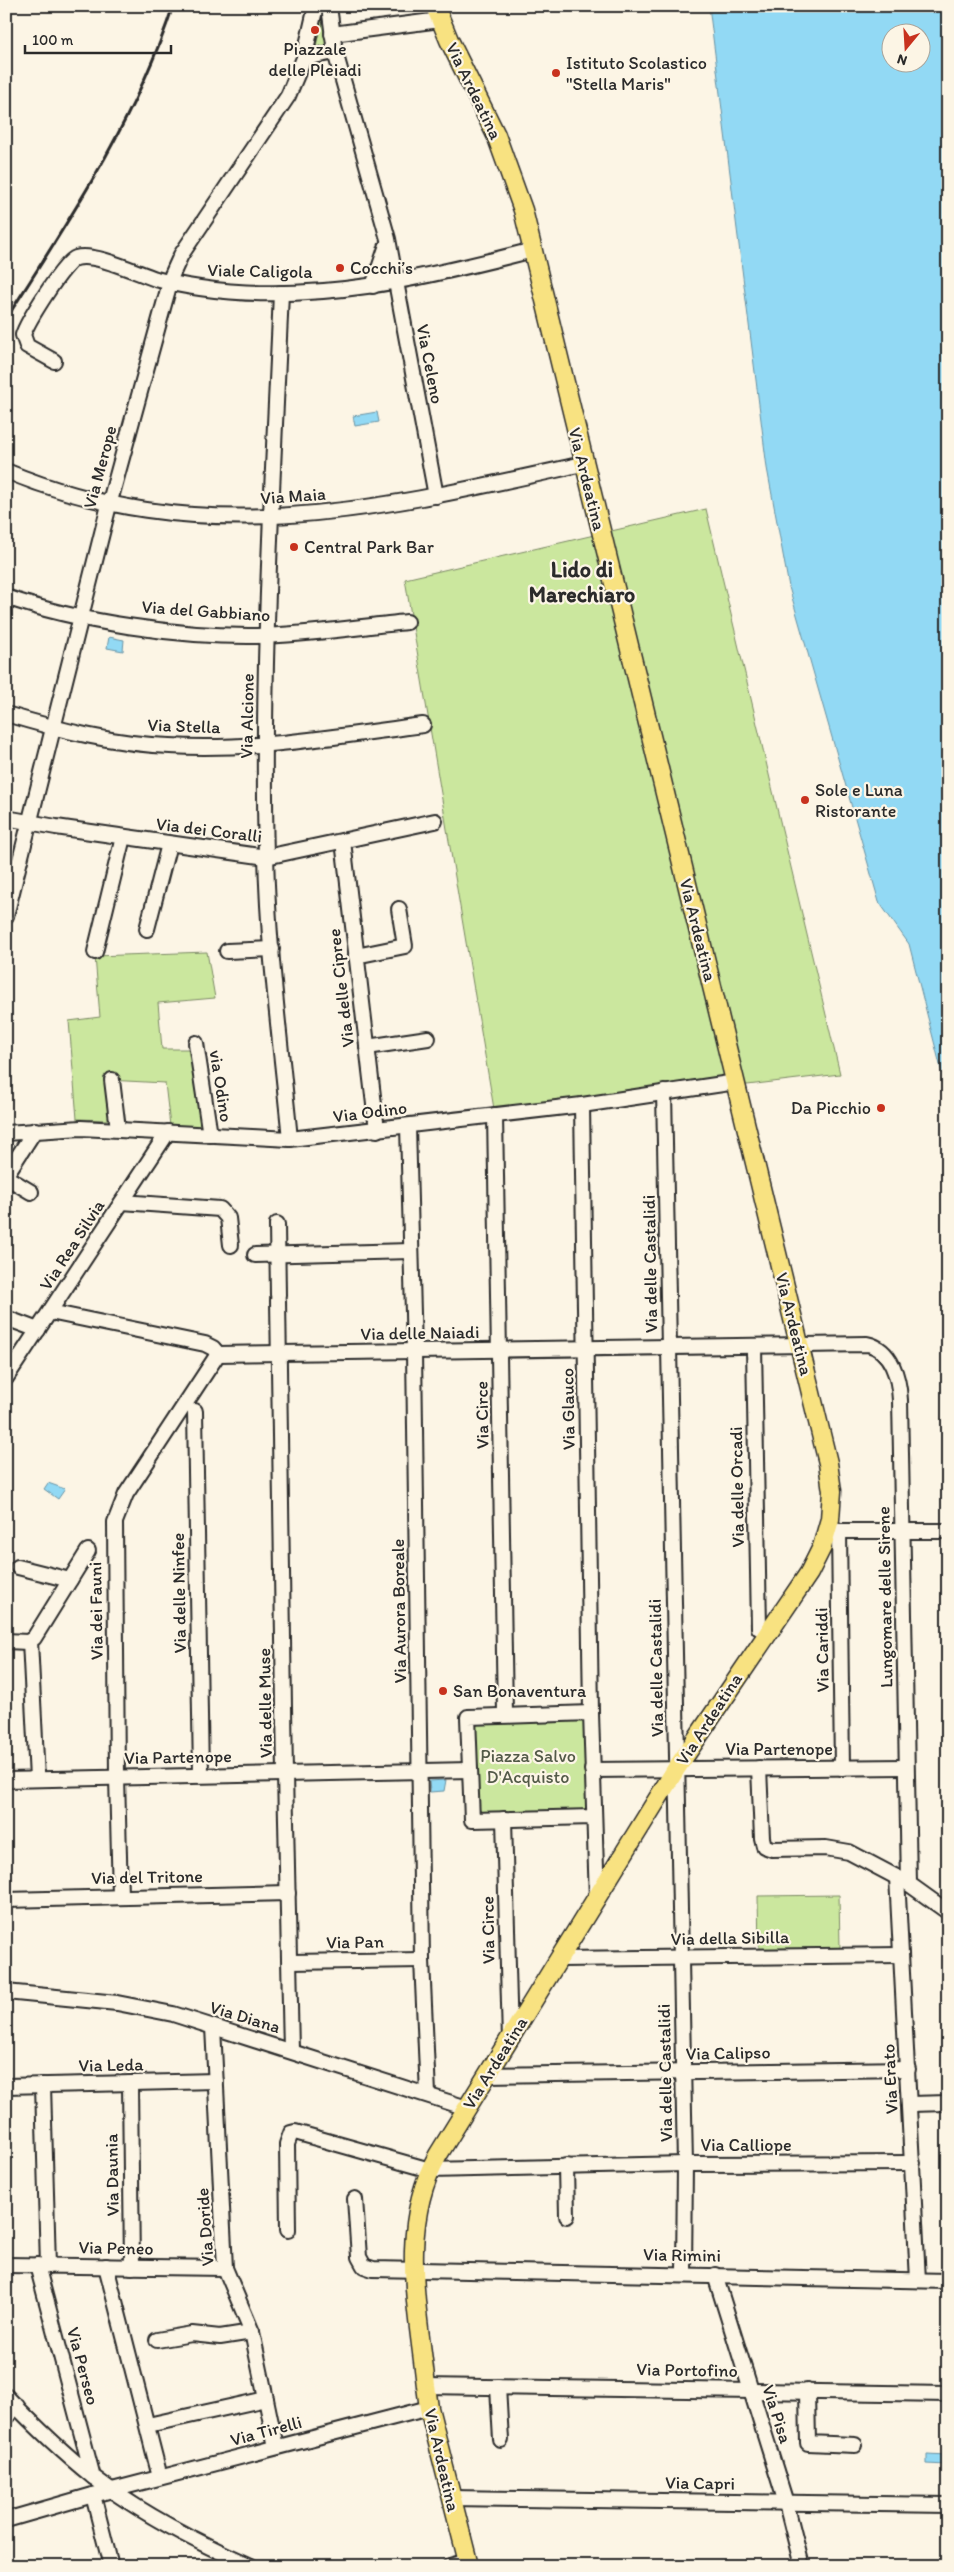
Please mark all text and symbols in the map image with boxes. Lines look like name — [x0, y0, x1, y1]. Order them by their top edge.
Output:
scale bar — [25, 22, 171, 54]
north arrow — [882, 22, 932, 72]
marker: Piazzale delle Pleiadi — [309, 24, 321, 36]
text: 100 m — [32, 31, 74, 49]
place label: Piazzale delle Pleiadi — [269, 38, 361, 81]
street label: Via Ardeatina — [441, 39, 507, 144]
text: N — [895, 50, 909, 69]
place label: Istituto Scolastico "Stella Maris" — [566, 52, 707, 95]
marker: Istituto Scolastico "Stella Maris" — [550, 67, 562, 79]
place label: Cocchi’s — [350, 257, 413, 279]
street label: Viale Caligola — [207, 259, 313, 283]
marker: Cocchi’s — [334, 262, 346, 274]
street label: Via Celeno — [411, 322, 449, 406]
street label: Via Merope — [78, 423, 122, 511]
street label: Via Ardeatina — [564, 425, 611, 533]
street label: Via Maia — [260, 483, 327, 509]
place label: Central Park Bar — [304, 536, 435, 558]
marker: Central Park Bar — [288, 541, 300, 553]
district label: Lido di Marechiaro — [529, 556, 635, 608]
street label: Via del Gabbiano — [141, 596, 271, 626]
street label: Via Alcione — [235, 673, 259, 759]
street label: Via Stella — [147, 714, 222, 738]
place label: Sole e Luna Ristorante — [815, 779, 903, 822]
marker: Sole e Luna Ristorante — [799, 794, 811, 806]
street label: Via dei Coralli — [155, 813, 263, 847]
street label: Via Ardeatina — [675, 876, 722, 984]
street label: Via delle Cipree — [323, 927, 359, 1049]
street label: via Odino — [204, 1048, 238, 1124]
street label: Via Odino — [332, 1097, 408, 1127]
place label: Da Picchio — [791, 1097, 871, 1119]
marker: Da Picchio — [875, 1102, 887, 1114]
street label: Via Rea Silvia — [35, 1195, 110, 1294]
street label: Via delle Castalidi — [638, 1195, 662, 1333]
street label: Via Ardeatina — [771, 1270, 818, 1378]
street label: Via delle Naiadi — [360, 1321, 480, 1345]
street label: Via Glauco — [556, 1368, 580, 1450]
street label: Via Circe — [470, 1381, 494, 1449]
street label: Via delle Orcadi — [725, 1426, 749, 1548]
street label: Lungomare delle Sirene — [872, 1506, 898, 1688]
street label: Via delle Ninfee — [167, 1533, 191, 1653]
street label: Via Aurora Boreale — [387, 1538, 411, 1684]
street label: Via dei Fauni — [84, 1562, 108, 1660]
street label: Via delle Castalidi — [644, 1599, 668, 1737]
street label: Via Cariddi — [810, 1607, 834, 1693]
street label: Via delle Muse — [253, 1648, 277, 1758]
street label: Via Ardeatina — [671, 1668, 747, 1769]
place label: San Bonaventura — [453, 1680, 587, 1702]
marker: San Bonaventura — [437, 1685, 449, 1697]
street label: Via Partenope — [725, 1738, 833, 1760]
street label: Via Partenope — [124, 1745, 232, 1769]
park label: Piazza Salvo D'Acquisto — [480, 1745, 576, 1788]
street label: Via del Tritone — [91, 1865, 203, 1889]
street label: Via Circe — [476, 1896, 500, 1964]
street label: Via della Sibilla — [671, 1926, 790, 1950]
street label: Via Pan — [326, 1930, 384, 1954]
street label: Via Diana — [207, 1996, 283, 2038]
street label: Via delle Castalidi — [653, 2004, 677, 2142]
street label: Via Ardeatina — [458, 2012, 533, 2114]
street label: Via Calipso — [685, 2041, 771, 2065]
street label: Via Erato — [877, 2043, 903, 2115]
street label: Via Leda — [78, 2053, 144, 2077]
street label: Via Daunia — [100, 2133, 124, 2217]
street label: Via Calliope — [700, 2134, 792, 2156]
street label: Via Doride — [191, 2187, 219, 2267]
street label: Via Peneo — [78, 2236, 154, 2260]
street label: Via Rimini — [643, 2243, 721, 2267]
street label: Via Perseo — [62, 2325, 104, 2407]
street label: Via Portofino — [636, 2358, 738, 2382]
street label: Via Pisa — [757, 2382, 797, 2447]
street label: Via Ardeatina — [419, 2406, 465, 2514]
street label: Via Tirelli — [228, 2411, 304, 2451]
street label: Via Capri — [665, 2471, 735, 2495]

